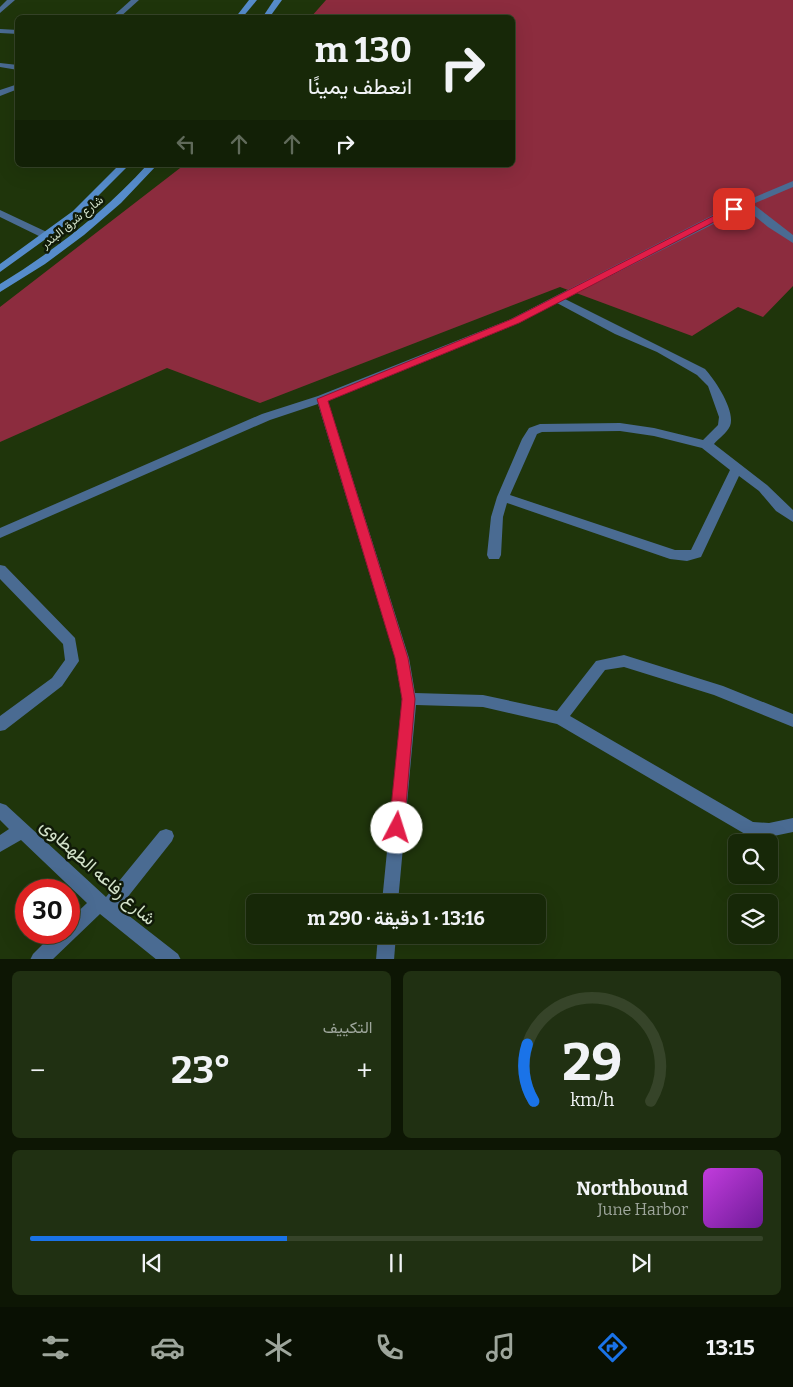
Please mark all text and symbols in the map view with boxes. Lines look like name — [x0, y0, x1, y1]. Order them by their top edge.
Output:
text: 130 m — [315, 29, 412, 71]
icon: right — [430, 35, 495, 100]
text: انعطف يمينًا — [308, 73, 412, 100]
icon: left — [172, 130, 200, 158]
icon: ahead — [225, 130, 253, 158]
icon: ahead — [278, 130, 306, 158]
icon: right — [331, 130, 359, 158]
pin — [713, 188, 755, 230]
street label: شارع شرق البندر — [37, 193, 107, 254]
icon: arrive — [720, 195, 748, 223]
position arrow — [370, 801, 422, 853]
street label: شارع رفاعه الطهطاوى — [35, 814, 160, 930]
map controls — [728, 834, 778, 944]
button: search — [728, 834, 778, 884]
speed limit sign: 30 — [15, 879, 80, 944]
button: layers — [728, 894, 778, 944]
text: 13:16 · 1 دقيقة · 290 m — [307, 907, 485, 930]
text: التكييف — [323, 1018, 373, 1037]
text: 29 — [562, 1031, 622, 1094]
text: 23° — [171, 1047, 231, 1093]
text: − — [30, 1054, 45, 1087]
text: + — [356, 1054, 372, 1087]
text: km/h — [570, 1089, 614, 1111]
text: Northbound — [576, 1177, 688, 1200]
text: June Harbor — [597, 1200, 688, 1219]
icon: previous — [138, 1249, 166, 1277]
icon: pause — [382, 1249, 410, 1277]
icon: next — [627, 1249, 655, 1277]
icon: filters — [38, 1330, 73, 1365]
icon: car — [150, 1330, 185, 1365]
icon: climate — [261, 1330, 296, 1365]
icon: phone — [372, 1330, 407, 1365]
icon: music — [483, 1330, 518, 1365]
icon: directions — [595, 1330, 630, 1365]
text: 13:15 — [706, 1334, 755, 1361]

